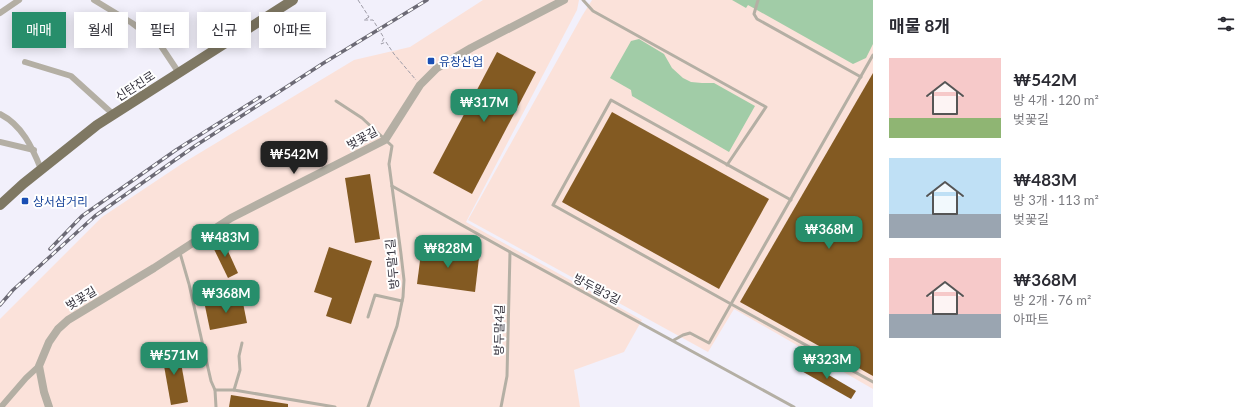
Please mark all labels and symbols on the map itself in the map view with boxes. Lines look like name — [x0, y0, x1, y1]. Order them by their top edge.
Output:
place label: 유창산업 — [439, 54, 483, 69]
marker: 유창산업 — [426, 56, 436, 66]
street label: 신탄진로 — [112, 68, 158, 104]
pin: ₩317M — [456, 89, 512, 123]
street label: 벚꽃길 — [344, 123, 380, 153]
pin: ₩542M — [266, 141, 322, 175]
place label: 상서삼거리 — [33, 194, 88, 209]
marker: 상서삼거리 — [20, 196, 30, 206]
pin: ₩368M — [801, 216, 857, 250]
pin: ₩483M — [197, 224, 253, 258]
pin: ₩828M — [420, 235, 476, 269]
street label: 방두말1길 — [382, 238, 402, 290]
street label: 방두말3길 — [571, 270, 623, 308]
pin: ₩368M — [198, 280, 254, 314]
street label: 벚꽃길 — [63, 283, 99, 313]
street label: 방두말4길 — [491, 304, 507, 356]
pin: ₩571M — [146, 342, 202, 376]
pin: ₩323M — [799, 346, 855, 380]

